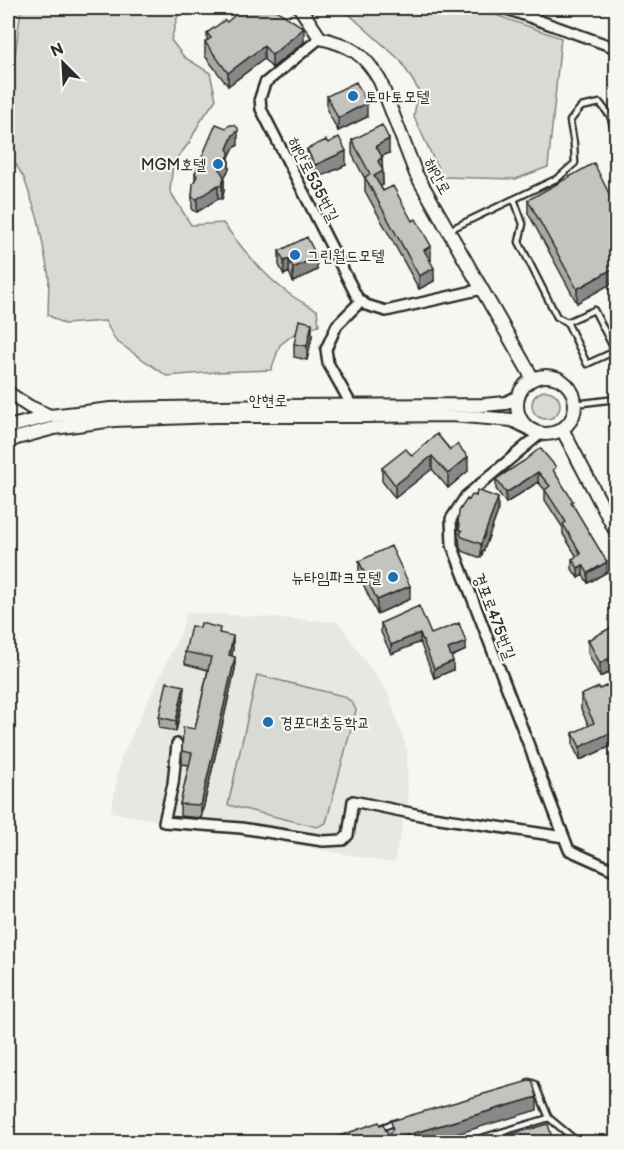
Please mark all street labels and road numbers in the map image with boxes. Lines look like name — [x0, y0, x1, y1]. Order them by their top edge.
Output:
street label: 해안로535번길 — [283, 134, 342, 225]
street label: 해안로 — [419, 155, 454, 198]
street label: 안현로 — [249, 392, 287, 411]
street label: 경포로475번길 — [468, 571, 519, 663]

